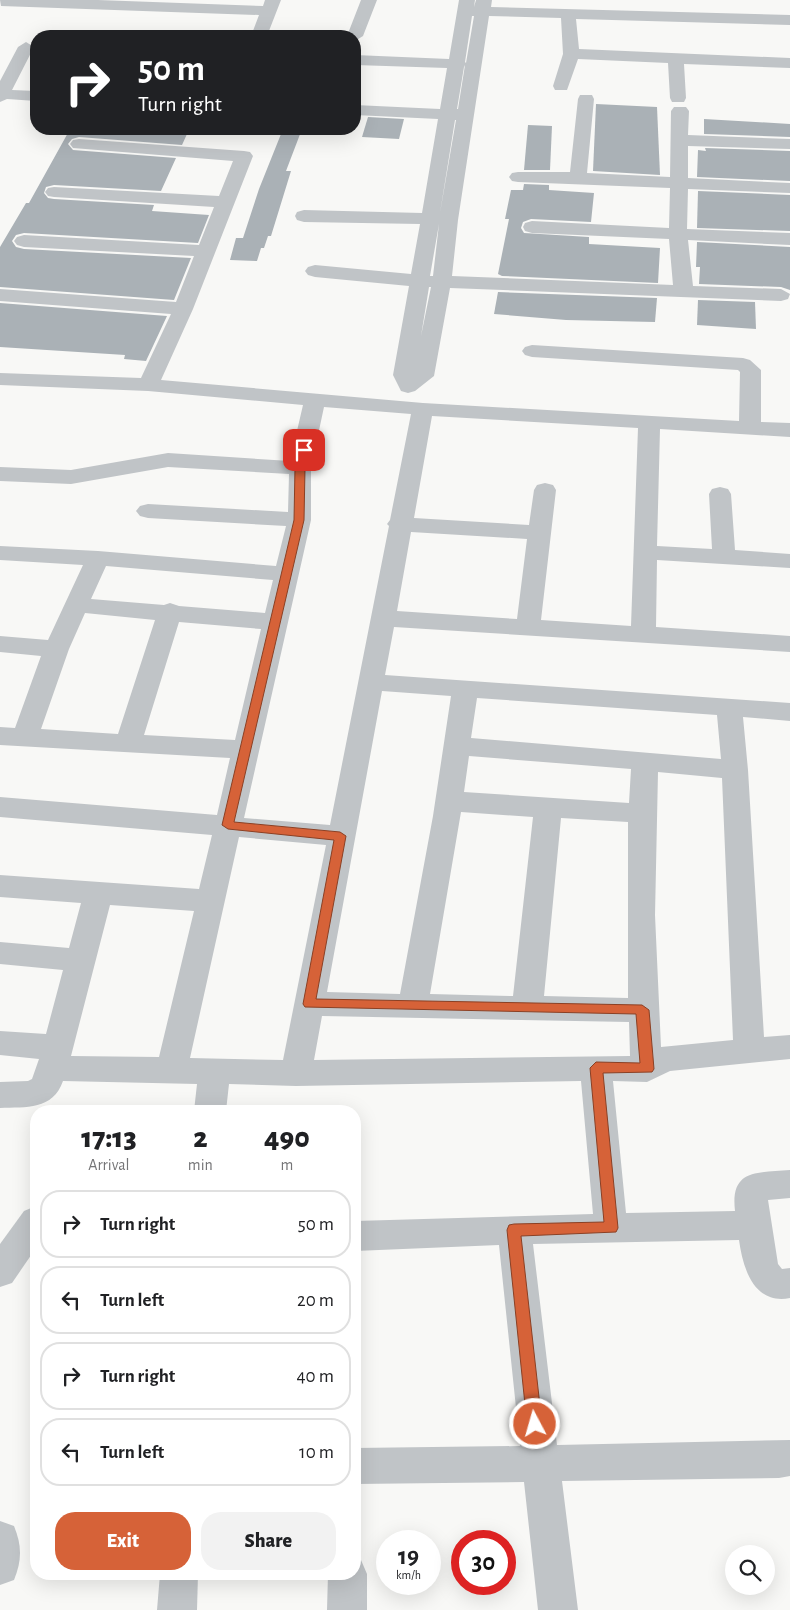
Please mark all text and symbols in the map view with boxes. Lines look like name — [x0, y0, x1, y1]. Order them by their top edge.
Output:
icon: right — [55, 50, 120, 115]
text: 50 m — [138, 52, 205, 87]
text: Turn right — [138, 93, 222, 115]
pin — [283, 429, 325, 471]
icon: arrive — [290, 436, 318, 464]
text: 17:13 — [81, 1123, 137, 1153]
text: 2 — [193, 1123, 208, 1153]
text: 490 — [264, 1123, 310, 1153]
text: Arrival — [88, 1157, 130, 1173]
text: min — [188, 1157, 213, 1173]
text: m — [280, 1157, 293, 1173]
icon: right — [57, 1210, 85, 1238]
text: Turn right — [100, 1215, 175, 1234]
text: 50 m — [298, 1215, 334, 1234]
icon: left — [57, 1286, 85, 1314]
text: Turn left — [100, 1291, 164, 1310]
text: 20 m — [297, 1291, 334, 1310]
icon: right — [57, 1362, 85, 1390]
text: Turn right — [100, 1367, 175, 1386]
text: 40 m — [296, 1367, 334, 1386]
position arrow — [508, 1397, 560, 1449]
icon: left — [57, 1438, 85, 1466]
text: Turn left — [100, 1443, 164, 1462]
text: 10 m — [299, 1443, 334, 1462]
button: Exit — [55, 1512, 191, 1570]
button: Share — [201, 1512, 336, 1570]
speed limit sign: 30 — [451, 1530, 516, 1595]
text: 19 — [398, 1544, 419, 1569]
map controls — [725, 1545, 775, 1595]
button: search — [725, 1545, 775, 1595]
text: km/h — [396, 1569, 421, 1581]

